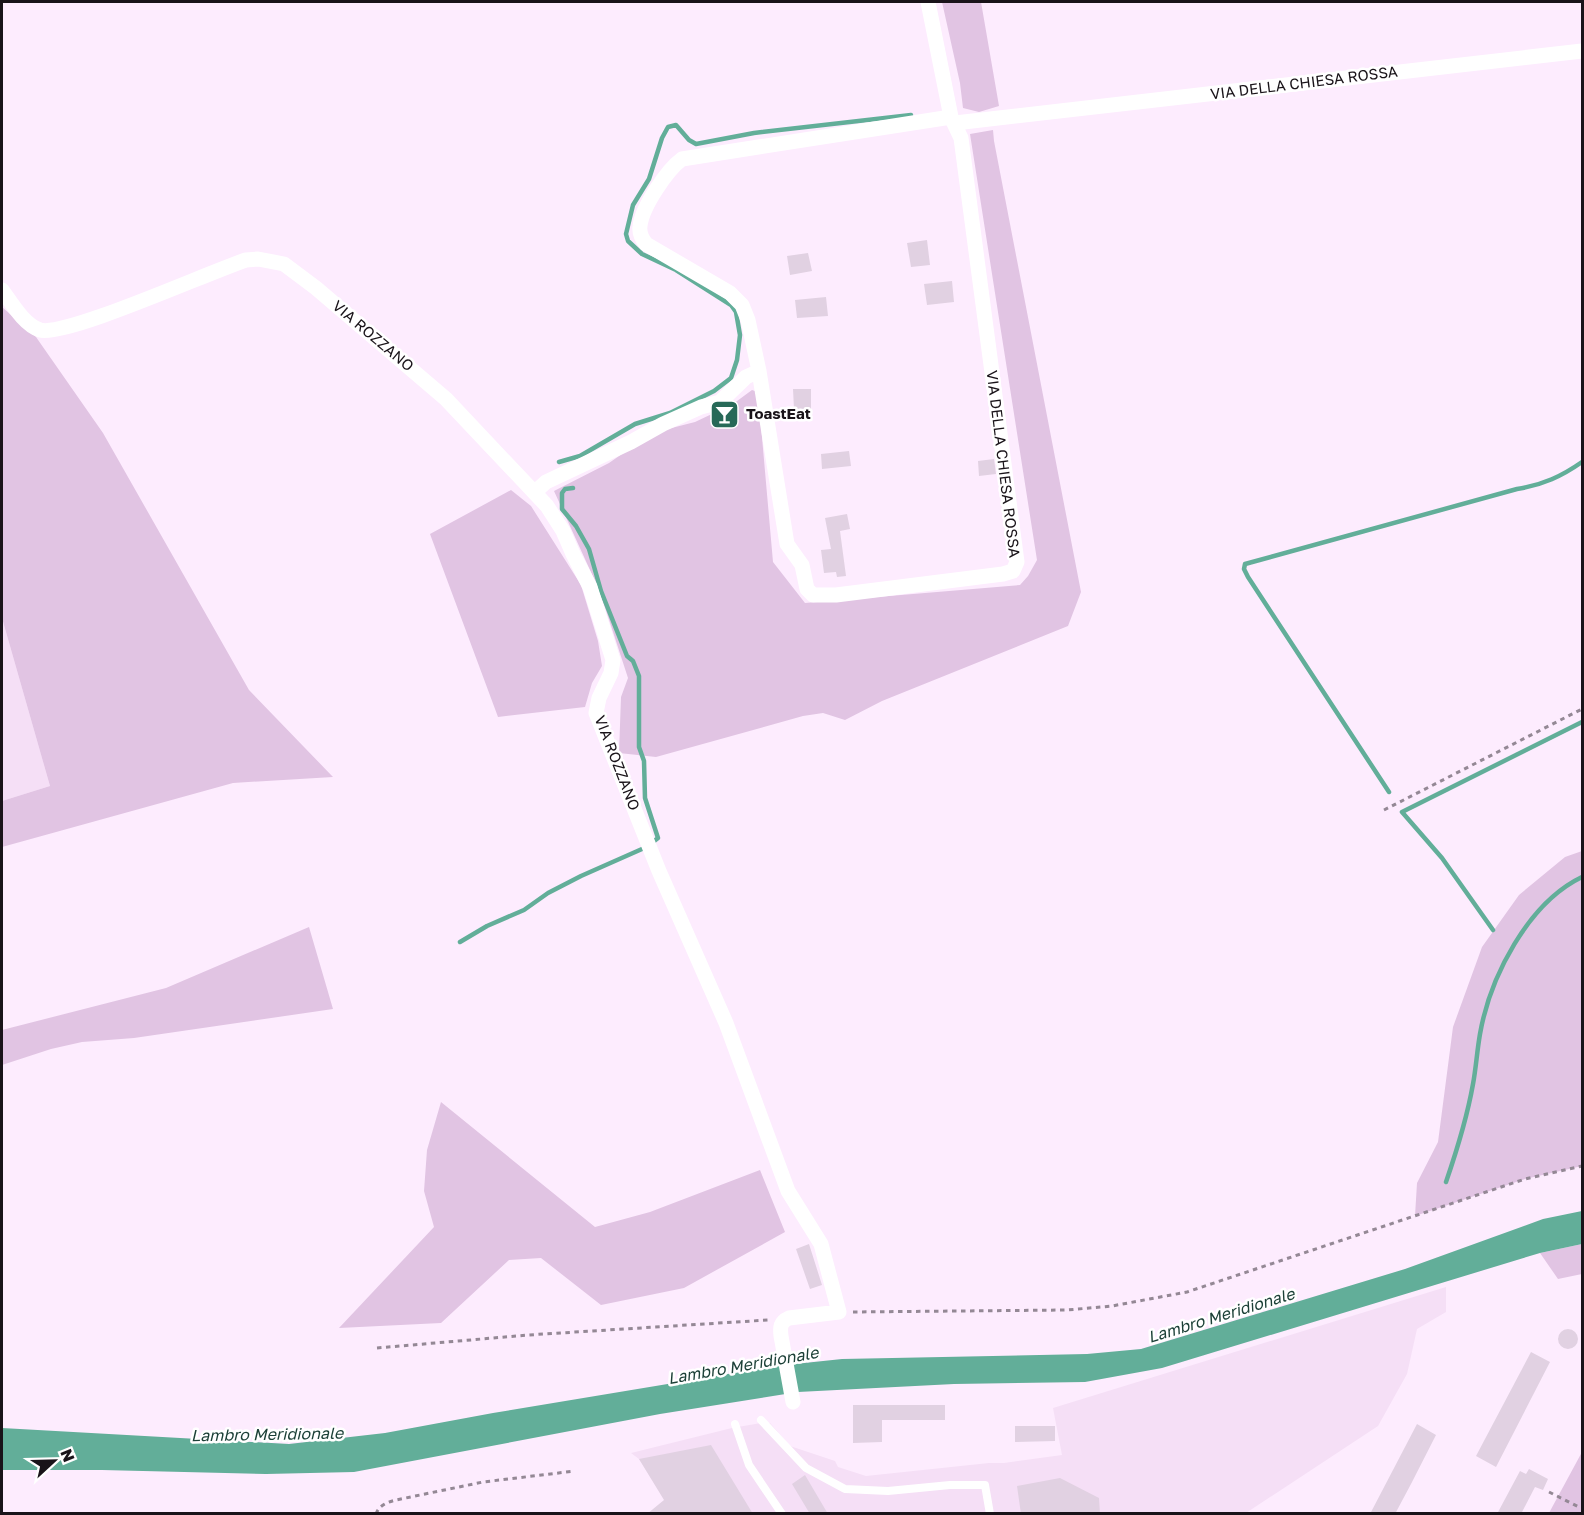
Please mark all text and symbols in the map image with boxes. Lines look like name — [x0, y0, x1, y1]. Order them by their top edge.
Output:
street label: VIA DELLA CHIESA ROSSA — [1209, 62, 1399, 102]
street label: VIA ROZZANO — [329, 296, 418, 374]
street label: VIA DELLA CHIESA ROSSA — [984, 369, 1024, 559]
bar icon: ToastEat — [709, 398, 741, 430]
place label: ToastEat — [746, 404, 811, 422]
street label: VIA ROZZANO — [592, 713, 644, 813]
water label: Lambro Meridionale — [1145, 1283, 1298, 1347]
water label: Lambro Meridionale — [666, 1342, 821, 1388]
water label: Lambro Meridionale — [191, 1423, 345, 1445]
north arrow — [24, 1431, 84, 1491]
text: N — [56, 1446, 79, 1465]

